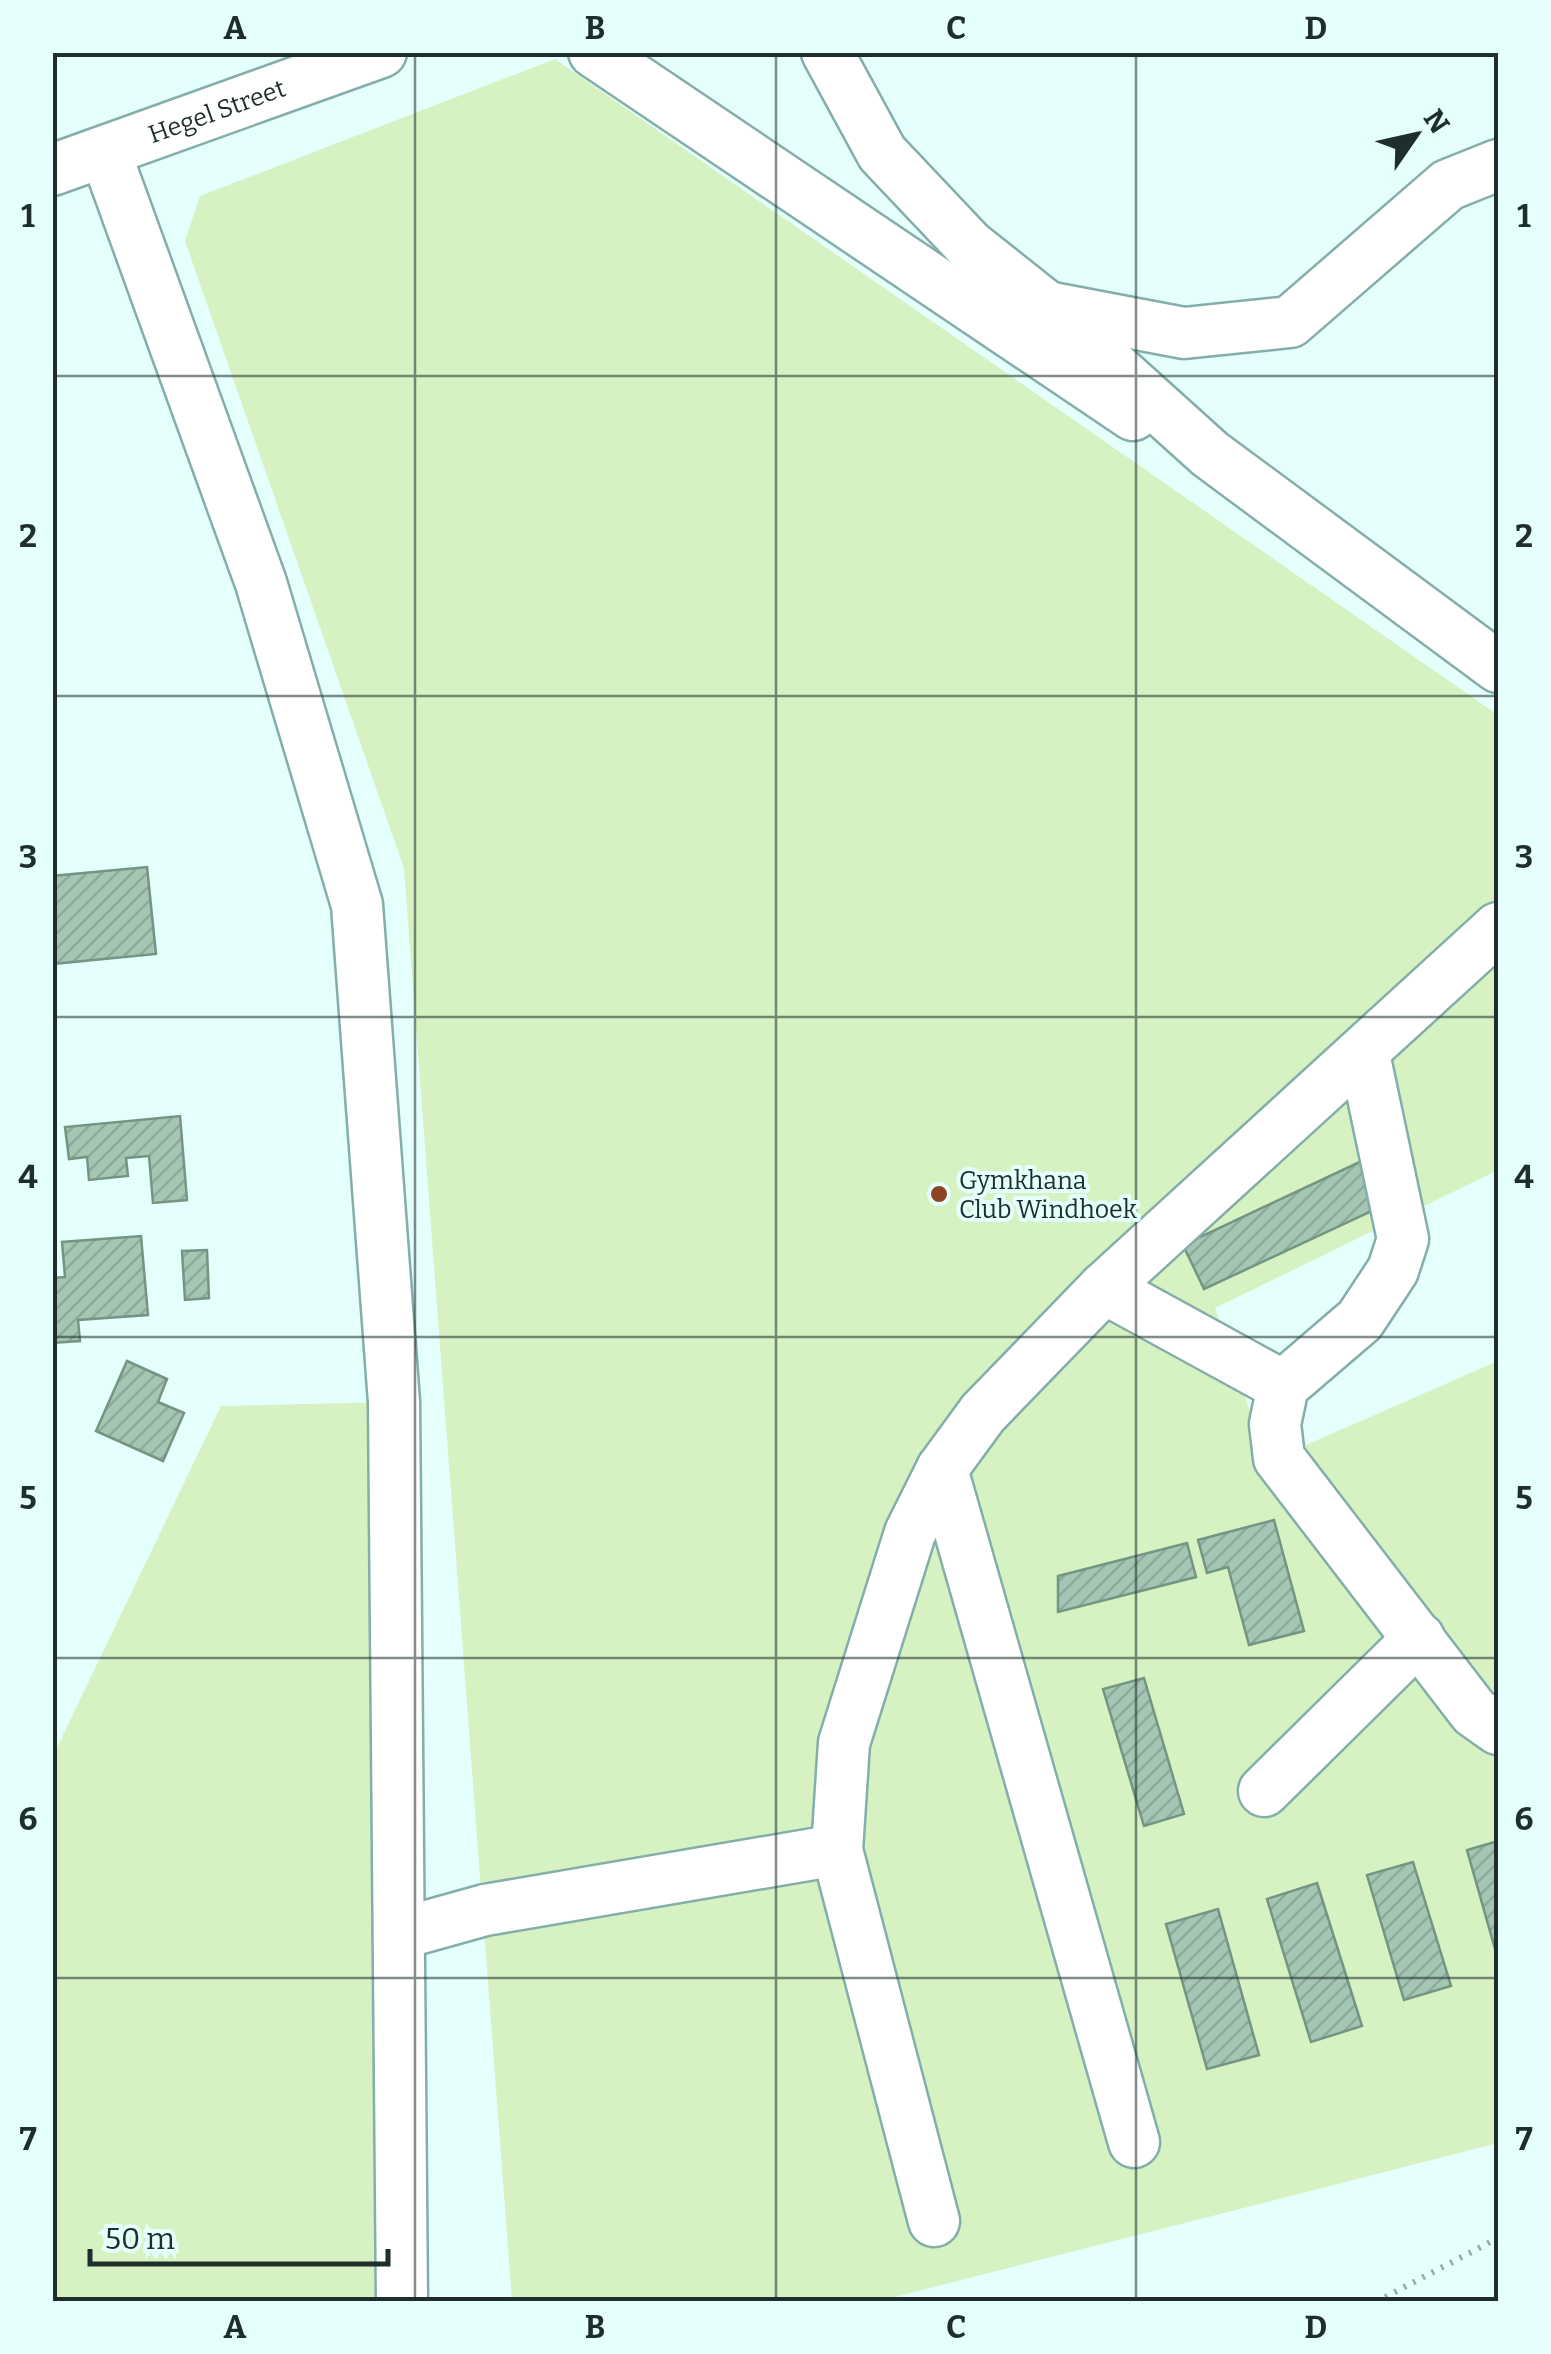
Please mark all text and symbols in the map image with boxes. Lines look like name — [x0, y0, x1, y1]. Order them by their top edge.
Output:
text: A — [224, 9, 247, 47]
text: B — [585, 9, 605, 47]
text: C — [946, 9, 966, 47]
text: D — [1305, 9, 1327, 47]
street label: Hegel Street — [145, 74, 290, 150]
north arrow — [1366, 85, 1466, 185]
text: N — [1417, 103, 1456, 139]
text: 1 — [21, 197, 35, 235]
text: 1 — [1517, 197, 1531, 235]
text: 2 — [19, 517, 37, 555]
text: 2 — [1515, 517, 1533, 555]
text: 3 — [19, 838, 37, 876]
text: 3 — [1515, 838, 1533, 876]
text: 4 — [18, 1158, 38, 1196]
text: 4 — [1514, 1158, 1534, 1196]
place label: Gymkhana Club Windhoek — [959, 1166, 1138, 1225]
marker: Gymkhana Club Windhoek — [928, 1183, 950, 1205]
text: 5 — [19, 1479, 37, 1517]
text: 5 — [1515, 1479, 1533, 1517]
text: 6 — [19, 1800, 38, 1838]
text: 6 — [1515, 1800, 1534, 1838]
text: 7 — [19, 2120, 37, 2158]
text: 7 — [1515, 2120, 1533, 2158]
scale bar — [90, 2204, 388, 2266]
text: 50 m — [105, 2221, 175, 2257]
text: A — [224, 2308, 247, 2346]
text: B — [585, 2308, 605, 2346]
text: C — [946, 2308, 966, 2346]
text: D — [1305, 2308, 1327, 2346]

